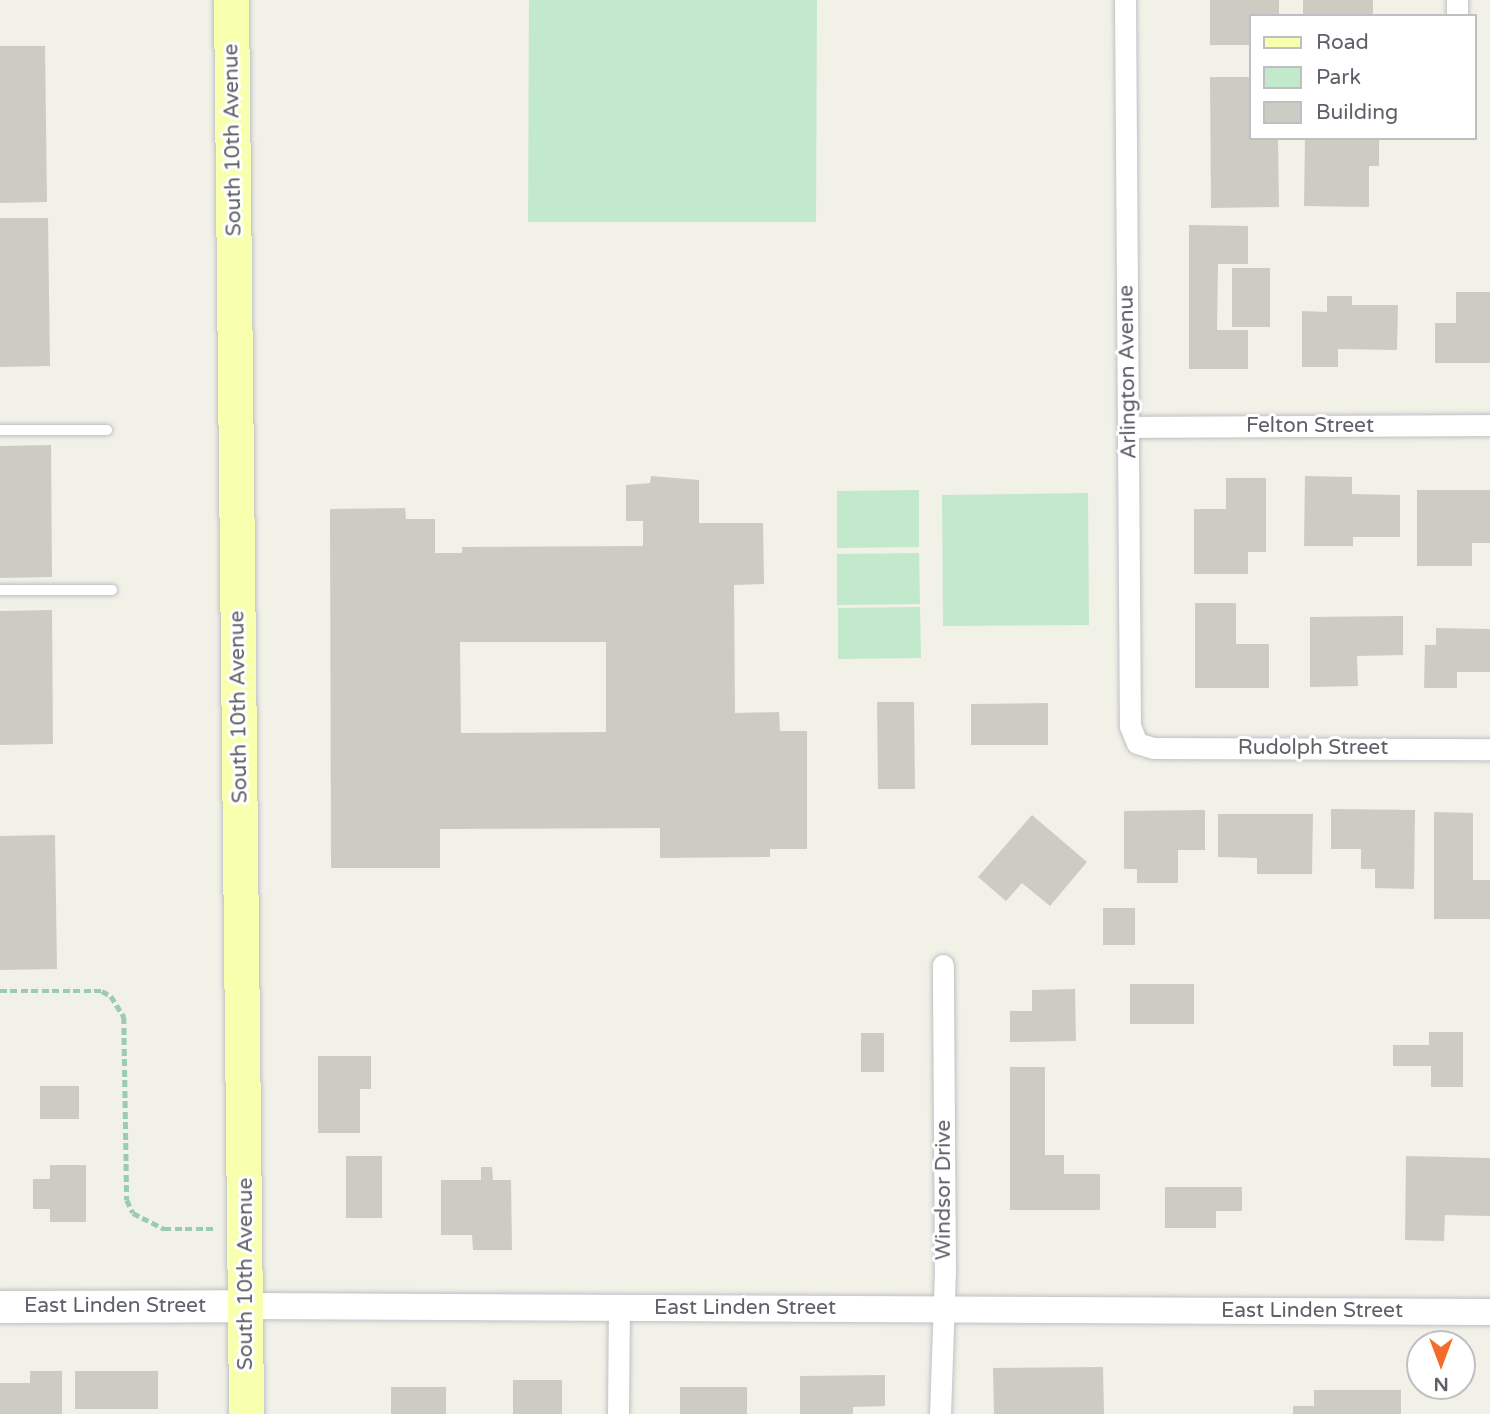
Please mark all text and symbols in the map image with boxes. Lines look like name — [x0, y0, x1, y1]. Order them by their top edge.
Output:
legend — [1248, 14, 1476, 140]
text: Road — [1316, 30, 1369, 55]
street label: South 10th Avenue — [219, 44, 247, 236]
text: Park — [1316, 65, 1361, 90]
text: Building — [1316, 100, 1398, 125]
street label: Arlington Avenue — [1114, 285, 1142, 459]
street label: Felton Street — [1246, 413, 1374, 439]
street label: South 10th Avenue — [225, 611, 253, 803]
street label: Rudolph Street — [1238, 735, 1388, 761]
street label: Windsor Drive — [931, 1120, 957, 1260]
street label: South 10th Avenue — [233, 1178, 259, 1370]
street label: East Linden Street — [24, 1293, 206, 1319]
street label: East Linden Street — [654, 1295, 836, 1321]
street label: East Linden Street — [1221, 1298, 1403, 1324]
north arrow — [1406, 1330, 1476, 1400]
text: N — [1433, 1373, 1449, 1395]

